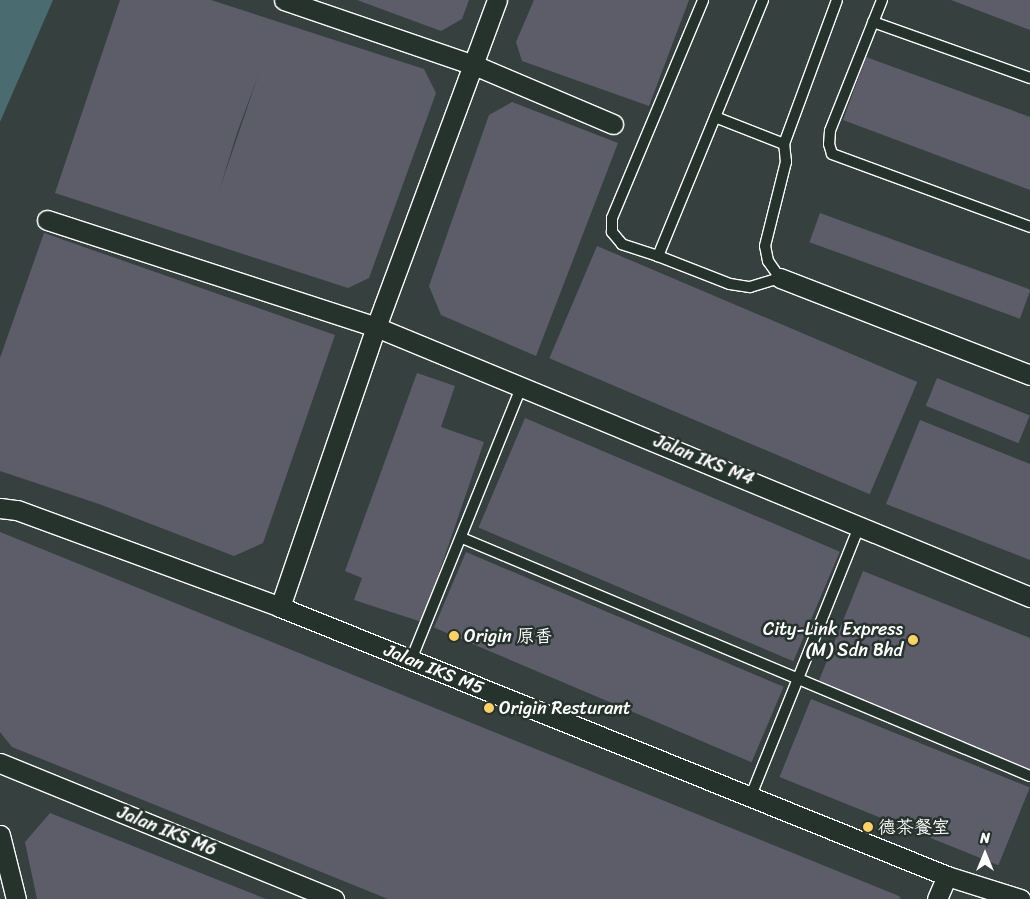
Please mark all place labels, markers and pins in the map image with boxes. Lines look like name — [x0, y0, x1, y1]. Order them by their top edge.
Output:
place label: City-Link Express (M) Sdn Bhd — [762, 619, 903, 662]
place label: Origin 原香 — [464, 625, 553, 647]
marker: Origin 原香 — [448, 630, 460, 642]
marker: City-Link Express (M) Sdn Bhd — [907, 634, 919, 646]
place label: Origin Resturant — [499, 697, 631, 719]
marker: Origin Resturant — [483, 702, 495, 714]
place label: 德茶餐室 — [878, 816, 950, 838]
marker: 德茶餐室 — [862, 821, 874, 833]

